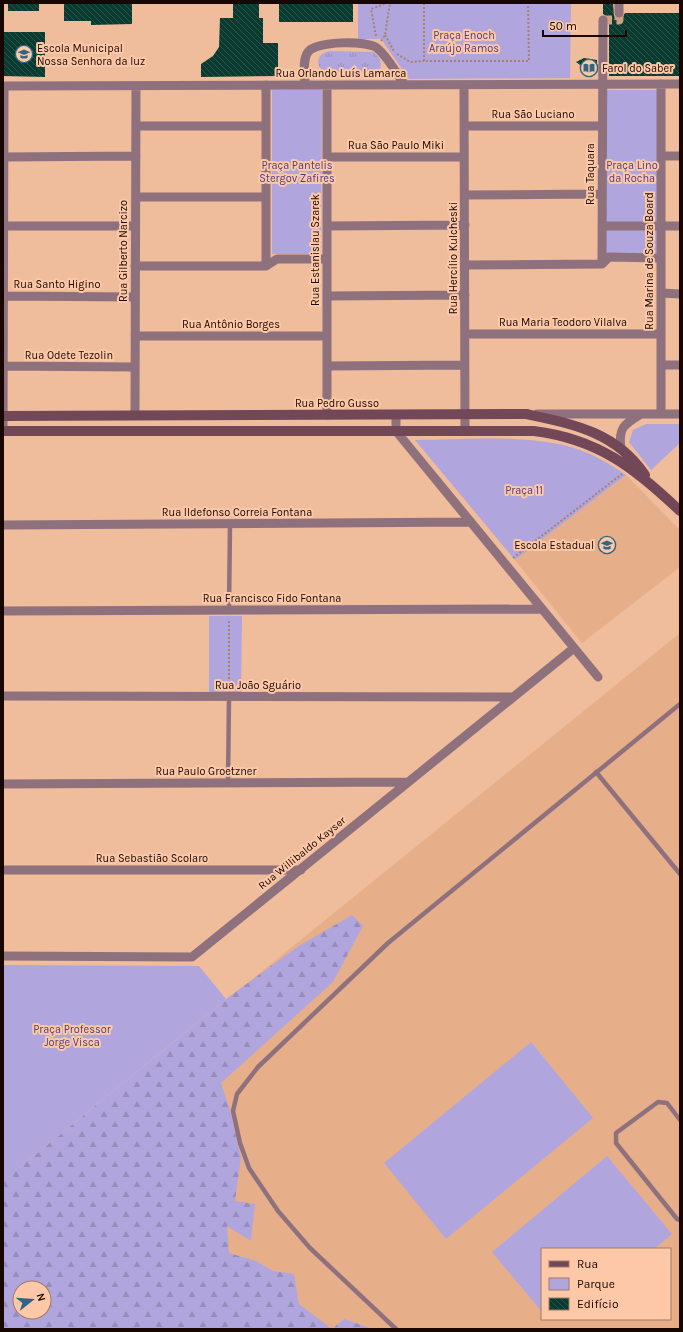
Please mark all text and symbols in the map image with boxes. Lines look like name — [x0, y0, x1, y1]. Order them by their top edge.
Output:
scale bar — [543, 12, 626, 38]
text: 50 m — [549, 19, 577, 33]
park label: Praça Enoch Araújo Ramos — [429, 29, 499, 55]
place label: Escola Municipal Nossa Senhora da luz — [37, 42, 145, 68]
school or university icon: Escola Municipal Nossa Senhora da luz — [14, 44, 34, 64]
library icon: Farol do Saber — [579, 58, 599, 78]
place label: Farol do Saber — [602, 62, 673, 75]
street label: Rua Orlando Luís Lamarca — [276, 67, 406, 80]
street label: Rua São Luciano — [492, 108, 574, 121]
street label: Rua São Paulo Miki — [348, 139, 444, 152]
street label: Rua Taquara — [584, 143, 597, 205]
park label: Praça Pantelis Stergov Zafires — [259, 159, 335, 185]
park label: Praça Lino da Rocha — [606, 159, 658, 185]
street label: Rua Marina de Souza Board — [643, 192, 656, 330]
street label: Rua Estanislau Szarek — [309, 194, 322, 306]
street label: Rua Gilberto Narcizo — [117, 200, 130, 302]
street label: Rua Hercílio Kulcheski — [447, 202, 460, 314]
street label: Rua Santo Higino — [14, 278, 100, 291]
street label: Rua Maria Teodoro Vilalva — [499, 316, 627, 329]
street label: Rua Antônio Borges — [182, 318, 280, 331]
street label: Rua Odete Tezolin — [25, 349, 113, 362]
street label: Rua Pedro Gusso — [295, 397, 379, 410]
park label: Praça 11 — [505, 484, 543, 497]
street label: Rua Ildefonso Correia Fontana — [162, 506, 312, 519]
school or university icon: Escola Estadual — [597, 535, 617, 555]
place label: Escola Estadual — [514, 539, 594, 552]
street label: Rua Francisco Fido Fontana — [203, 592, 341, 605]
street label: Rua João Sguário — [215, 679, 301, 692]
street label: Rua Paulo Groetzner — [156, 765, 256, 778]
street label: Rua Willibaldo Kayser — [256, 814, 348, 892]
street label: Rua Sebastião Scolaro — [96, 852, 208, 865]
park label: Praça Professor Jorge Visca — [33, 1023, 111, 1049]
legend — [541, 1248, 671, 1320]
text: Rua — [577, 1257, 598, 1271]
text: Parque — [577, 1277, 615, 1291]
north arrow — [12, 1280, 52, 1320]
text: N — [34, 1292, 48, 1303]
text: Edifício — [577, 1297, 618, 1311]

